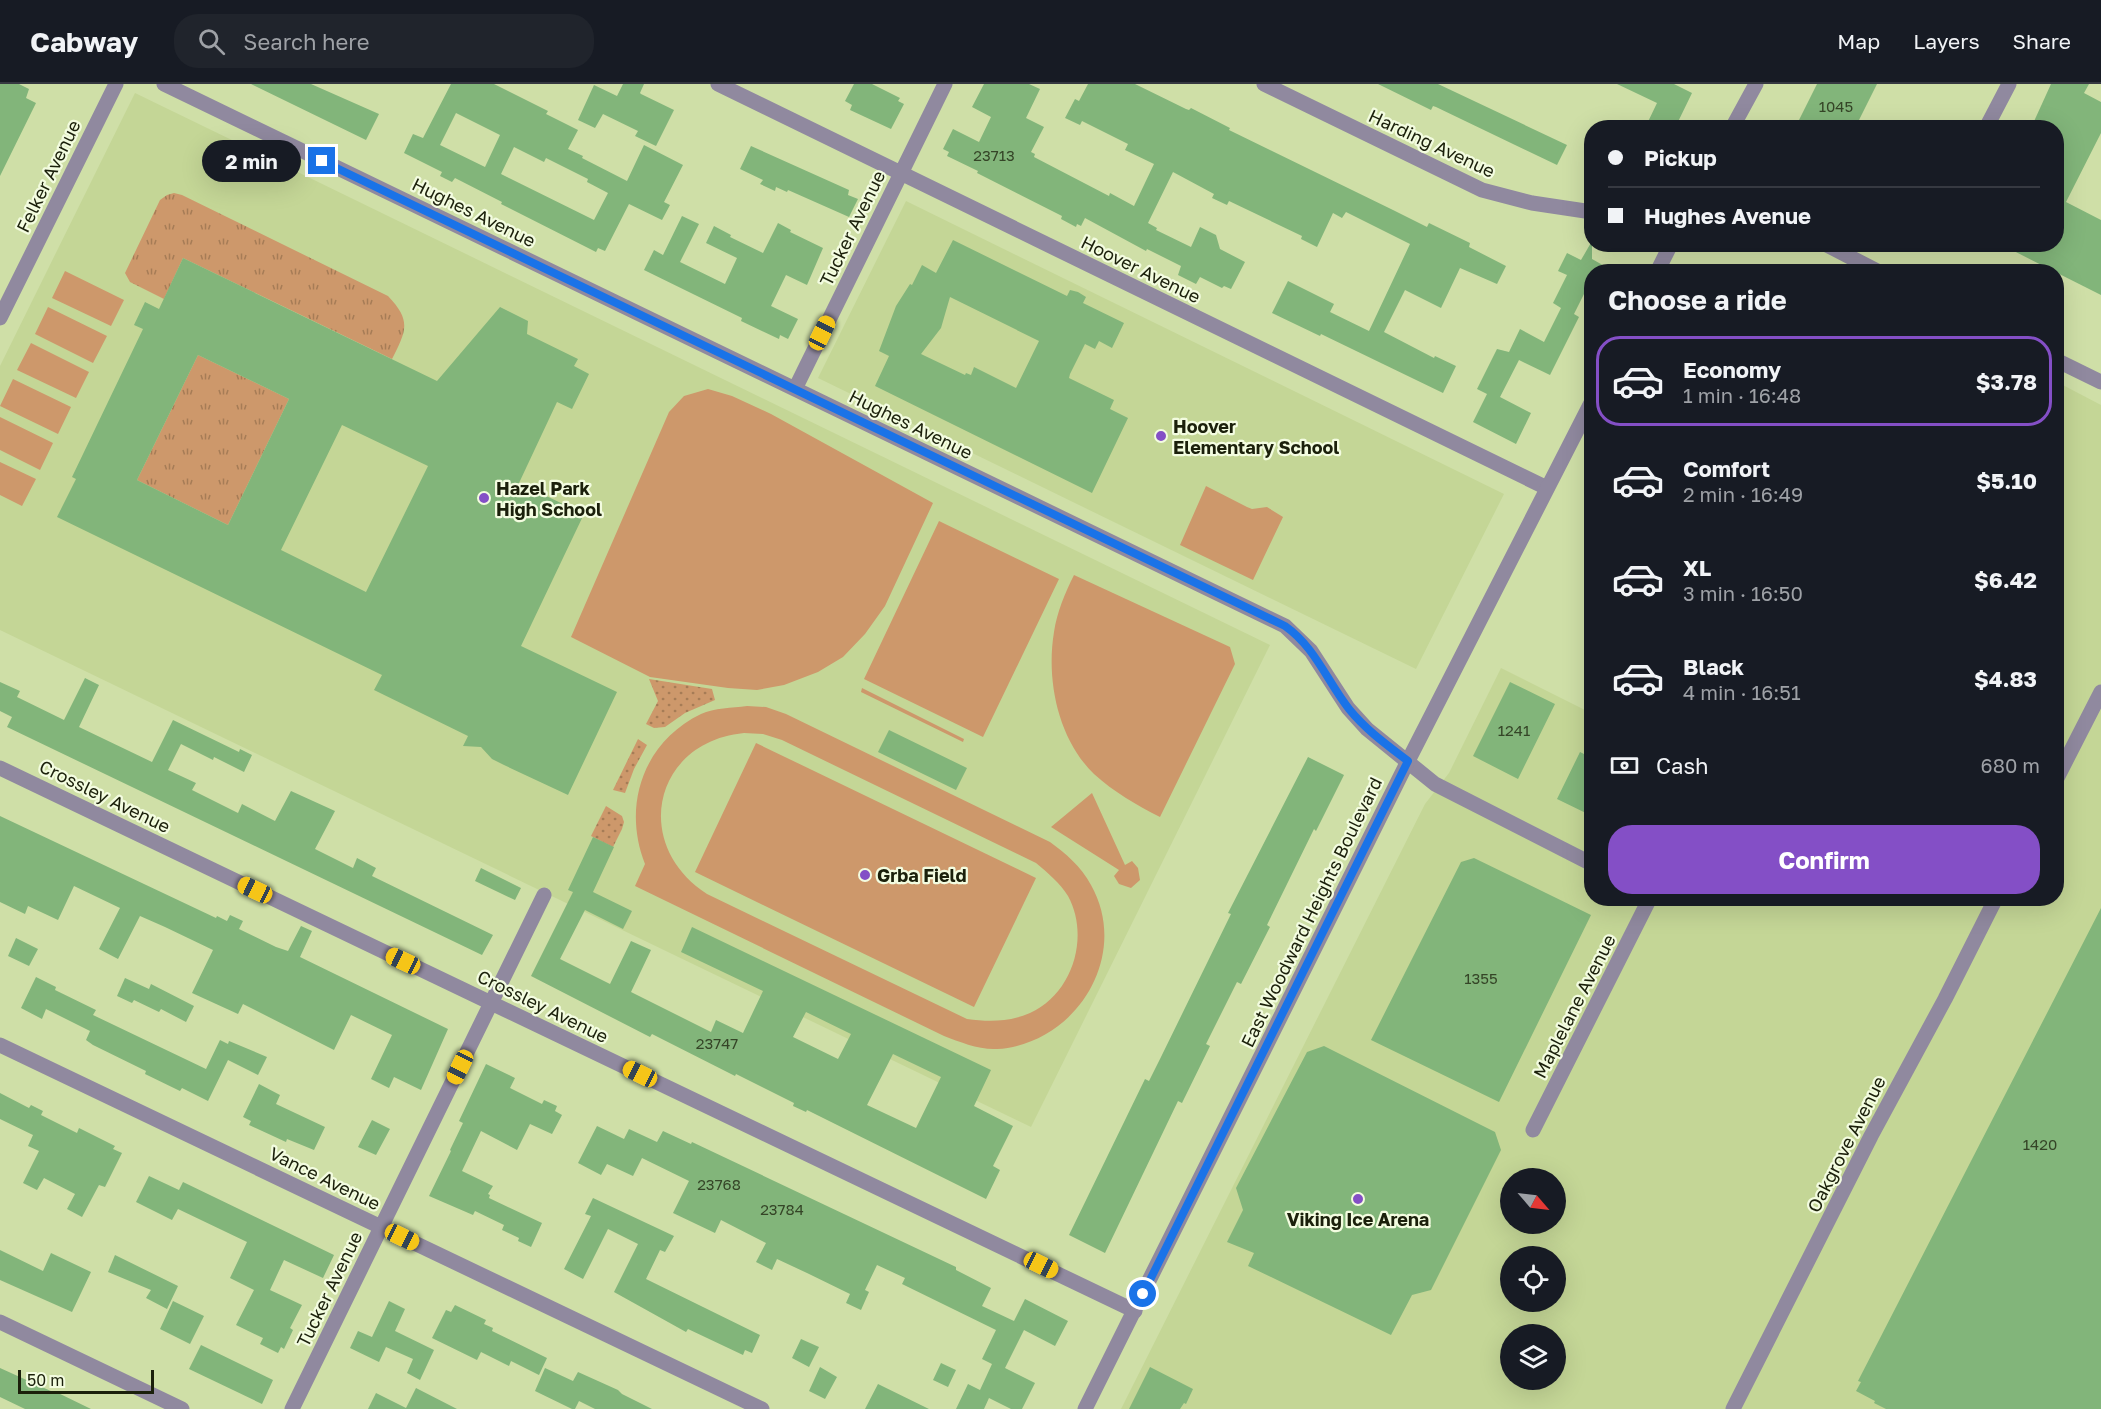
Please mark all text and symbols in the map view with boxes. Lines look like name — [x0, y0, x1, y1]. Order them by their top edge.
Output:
search box — [174, 14, 594, 68]
text: Cabway — [30, 25, 138, 58]
icon: search — [195, 25, 228, 58]
text: Search here — [243, 28, 369, 55]
text: Map — [1837, 28, 1880, 54]
text: Layers — [1913, 28, 1980, 54]
text: Share — [2013, 28, 2071, 54]
house number: 1045 — [1819, 97, 1853, 115]
street label: Harding Avenue — [1365, 104, 1499, 182]
street label: Felker Avenue — [11, 116, 85, 236]
callout: 2 min — [202, 140, 301, 182]
text: Pickup — [1644, 144, 1717, 171]
house number: 23713 — [973, 146, 1015, 164]
route end — [308, 147, 335, 174]
text: 2 min — [225, 149, 278, 173]
street label: Tucker Avenue — [815, 167, 889, 289]
street label: Hughes Avenue — [409, 173, 539, 251]
text: Hughes Avenue — [1644, 202, 1811, 229]
street label: Hoover Avenue — [1078, 231, 1204, 307]
text: Choose a ride — [1608, 284, 1787, 316]
car — [806, 313, 838, 353]
icon: car — [1611, 354, 1665, 408]
text: Economy — [1683, 356, 1781, 383]
text: $3.78 — [1976, 368, 2037, 395]
text: 1 min · 16:48 — [1683, 383, 1801, 407]
street label: Hughes Avenue — [846, 385, 976, 463]
place label: Hoover Elementary School — [1173, 415, 1339, 458]
marker: Hoover Elementary School — [1154, 429, 1168, 443]
icon: car — [1611, 453, 1665, 507]
text: Comfort — [1683, 455, 1770, 482]
text: $5.10 — [1976, 467, 2037, 494]
place label: Hazel Park High School — [496, 477, 602, 520]
text: 2 min · 16:49 — [1683, 482, 1803, 506]
marker: Hazel Park High School — [477, 491, 491, 505]
icon: car — [1611, 552, 1665, 606]
text: XL — [1683, 554, 1711, 581]
text: $6.42 — [1974, 566, 2037, 593]
text: 3 min · 16:50 — [1683, 581, 1803, 605]
icon: car — [1611, 651, 1665, 705]
text: Black — [1683, 653, 1744, 680]
text: $4.83 — [1974, 665, 2037, 692]
text: 4 min · 16:51 — [1683, 680, 1801, 704]
house number: 1241 — [1498, 721, 1530, 739]
icon: cash — [1608, 749, 1641, 782]
text: Cash — [1656, 752, 1709, 779]
text: 680 m — [1981, 753, 2040, 777]
street label: Crossley Avenue — [36, 755, 174, 837]
street label: East Woodward Heights Boulevard — [1236, 774, 1386, 1050]
button: Confirm — [1608, 825, 2040, 894]
place label: Grba Field — [877, 864, 967, 886]
marker: Grba Field — [858, 868, 872, 882]
car — [235, 874, 275, 906]
street label: Maplelane Avenue — [1528, 931, 1620, 1081]
car — [383, 945, 423, 977]
street label: Crossley Avenue — [474, 965, 612, 1047]
house number: 1355 — [1464, 969, 1498, 987]
house number: 23747 — [696, 1034, 738, 1052]
car — [444, 1047, 476, 1087]
car — [620, 1058, 660, 1090]
street label: Oakgrove Avenue — [1802, 1072, 1890, 1216]
house number: 1420 — [2023, 1135, 2057, 1153]
street label: Vance Avenue — [266, 1142, 384, 1214]
north arrow — [1500, 1168, 1566, 1234]
map controls — [1500, 1168, 1566, 1390]
house number: 23768 — [697, 1175, 741, 1193]
marker: Viking Ice Arena — [1351, 1192, 1365, 1206]
house number: 23784 — [760, 1200, 804, 1218]
place label: Viking Ice Arena — [1287, 1208, 1429, 1230]
car — [382, 1221, 422, 1253]
street label: Tucker Avenue — [292, 1228, 366, 1350]
button: locate — [1500, 1246, 1566, 1312]
car — [1021, 1249, 1061, 1281]
route start — [1129, 1280, 1156, 1307]
button: layers — [1500, 1324, 1566, 1390]
scale bar — [18, 1367, 154, 1394]
text: 50 m — [27, 1370, 64, 1390]

